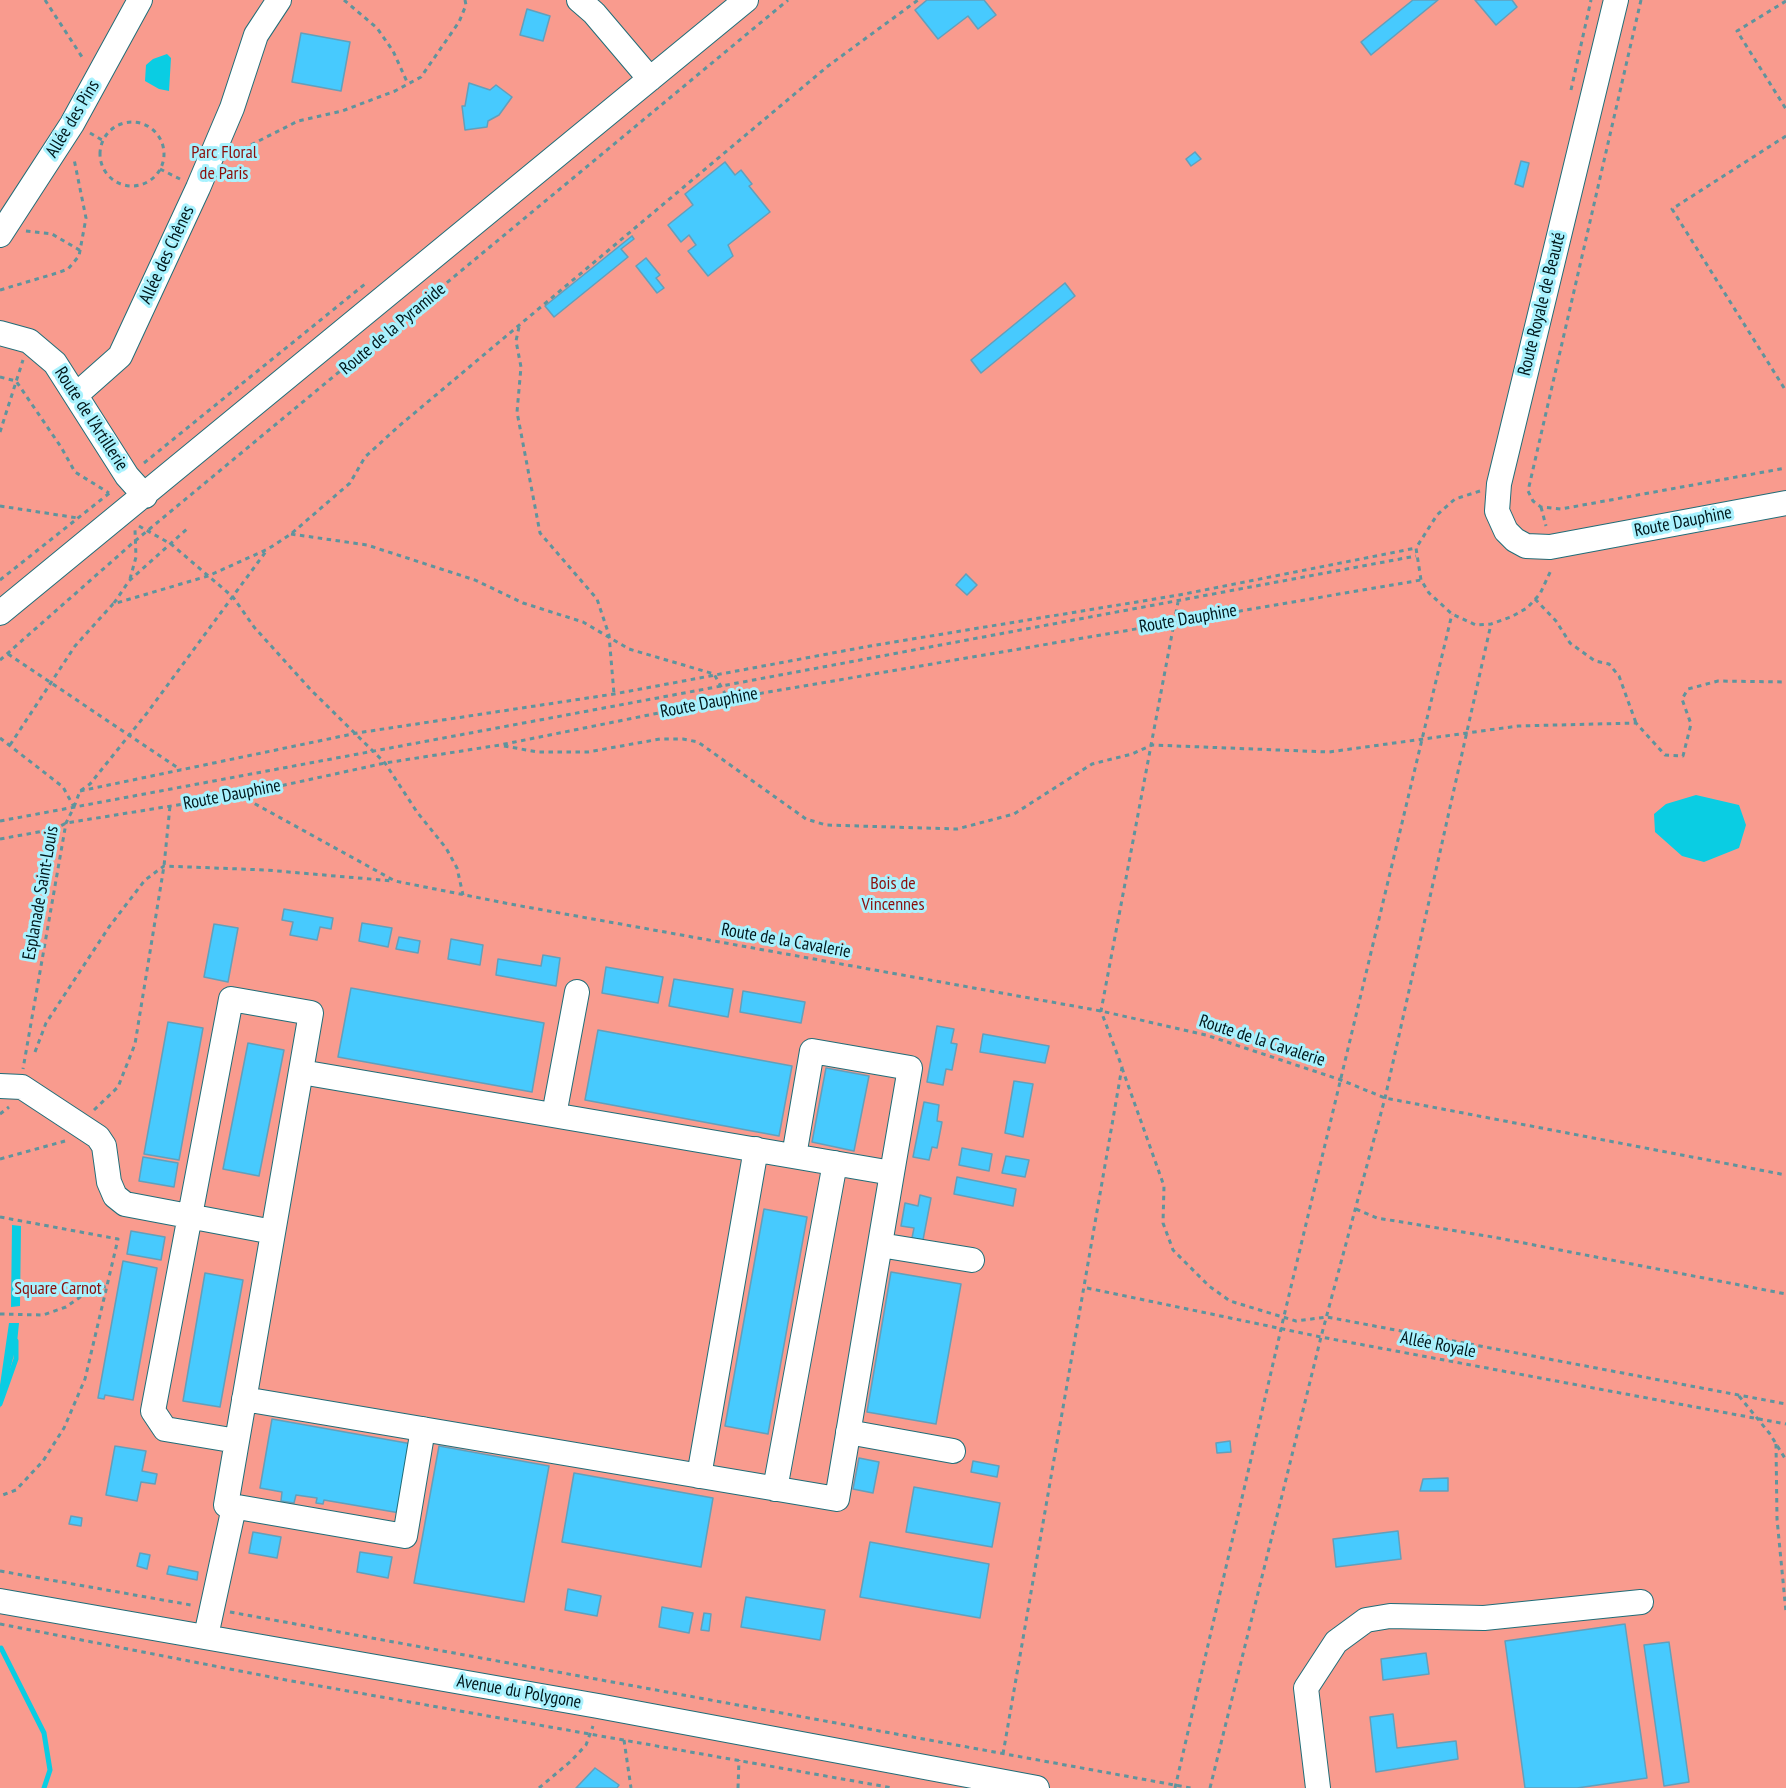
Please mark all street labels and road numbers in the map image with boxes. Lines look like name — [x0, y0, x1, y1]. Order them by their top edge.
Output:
street label: Allée des Pins — [41, 76, 105, 162]
street label: Allée des Chênes — [135, 203, 199, 307]
street label: Route Royale de Beauté — [1514, 230, 1570, 378]
street label: Route de la Pyramide — [336, 278, 450, 380]
street label: Route de l'Artillerie — [50, 363, 132, 475]
street label: Route Dauphine — [1632, 502, 1734, 542]
street label: Route Dauphine — [1137, 600, 1239, 638]
street label: Route Dauphine — [658, 683, 760, 723]
street label: Route Dauphine — [181, 775, 283, 815]
street label: Esplanade Saint-Louis — [19, 824, 63, 962]
street label: Route de la Cavalerie — [720, 919, 852, 963]
street label: Route de la Cavalerie — [1196, 1010, 1328, 1072]
street label: Allée Royale — [1398, 1327, 1478, 1363]
street label: Avenue du Polygone — [455, 1670, 583, 1714]

